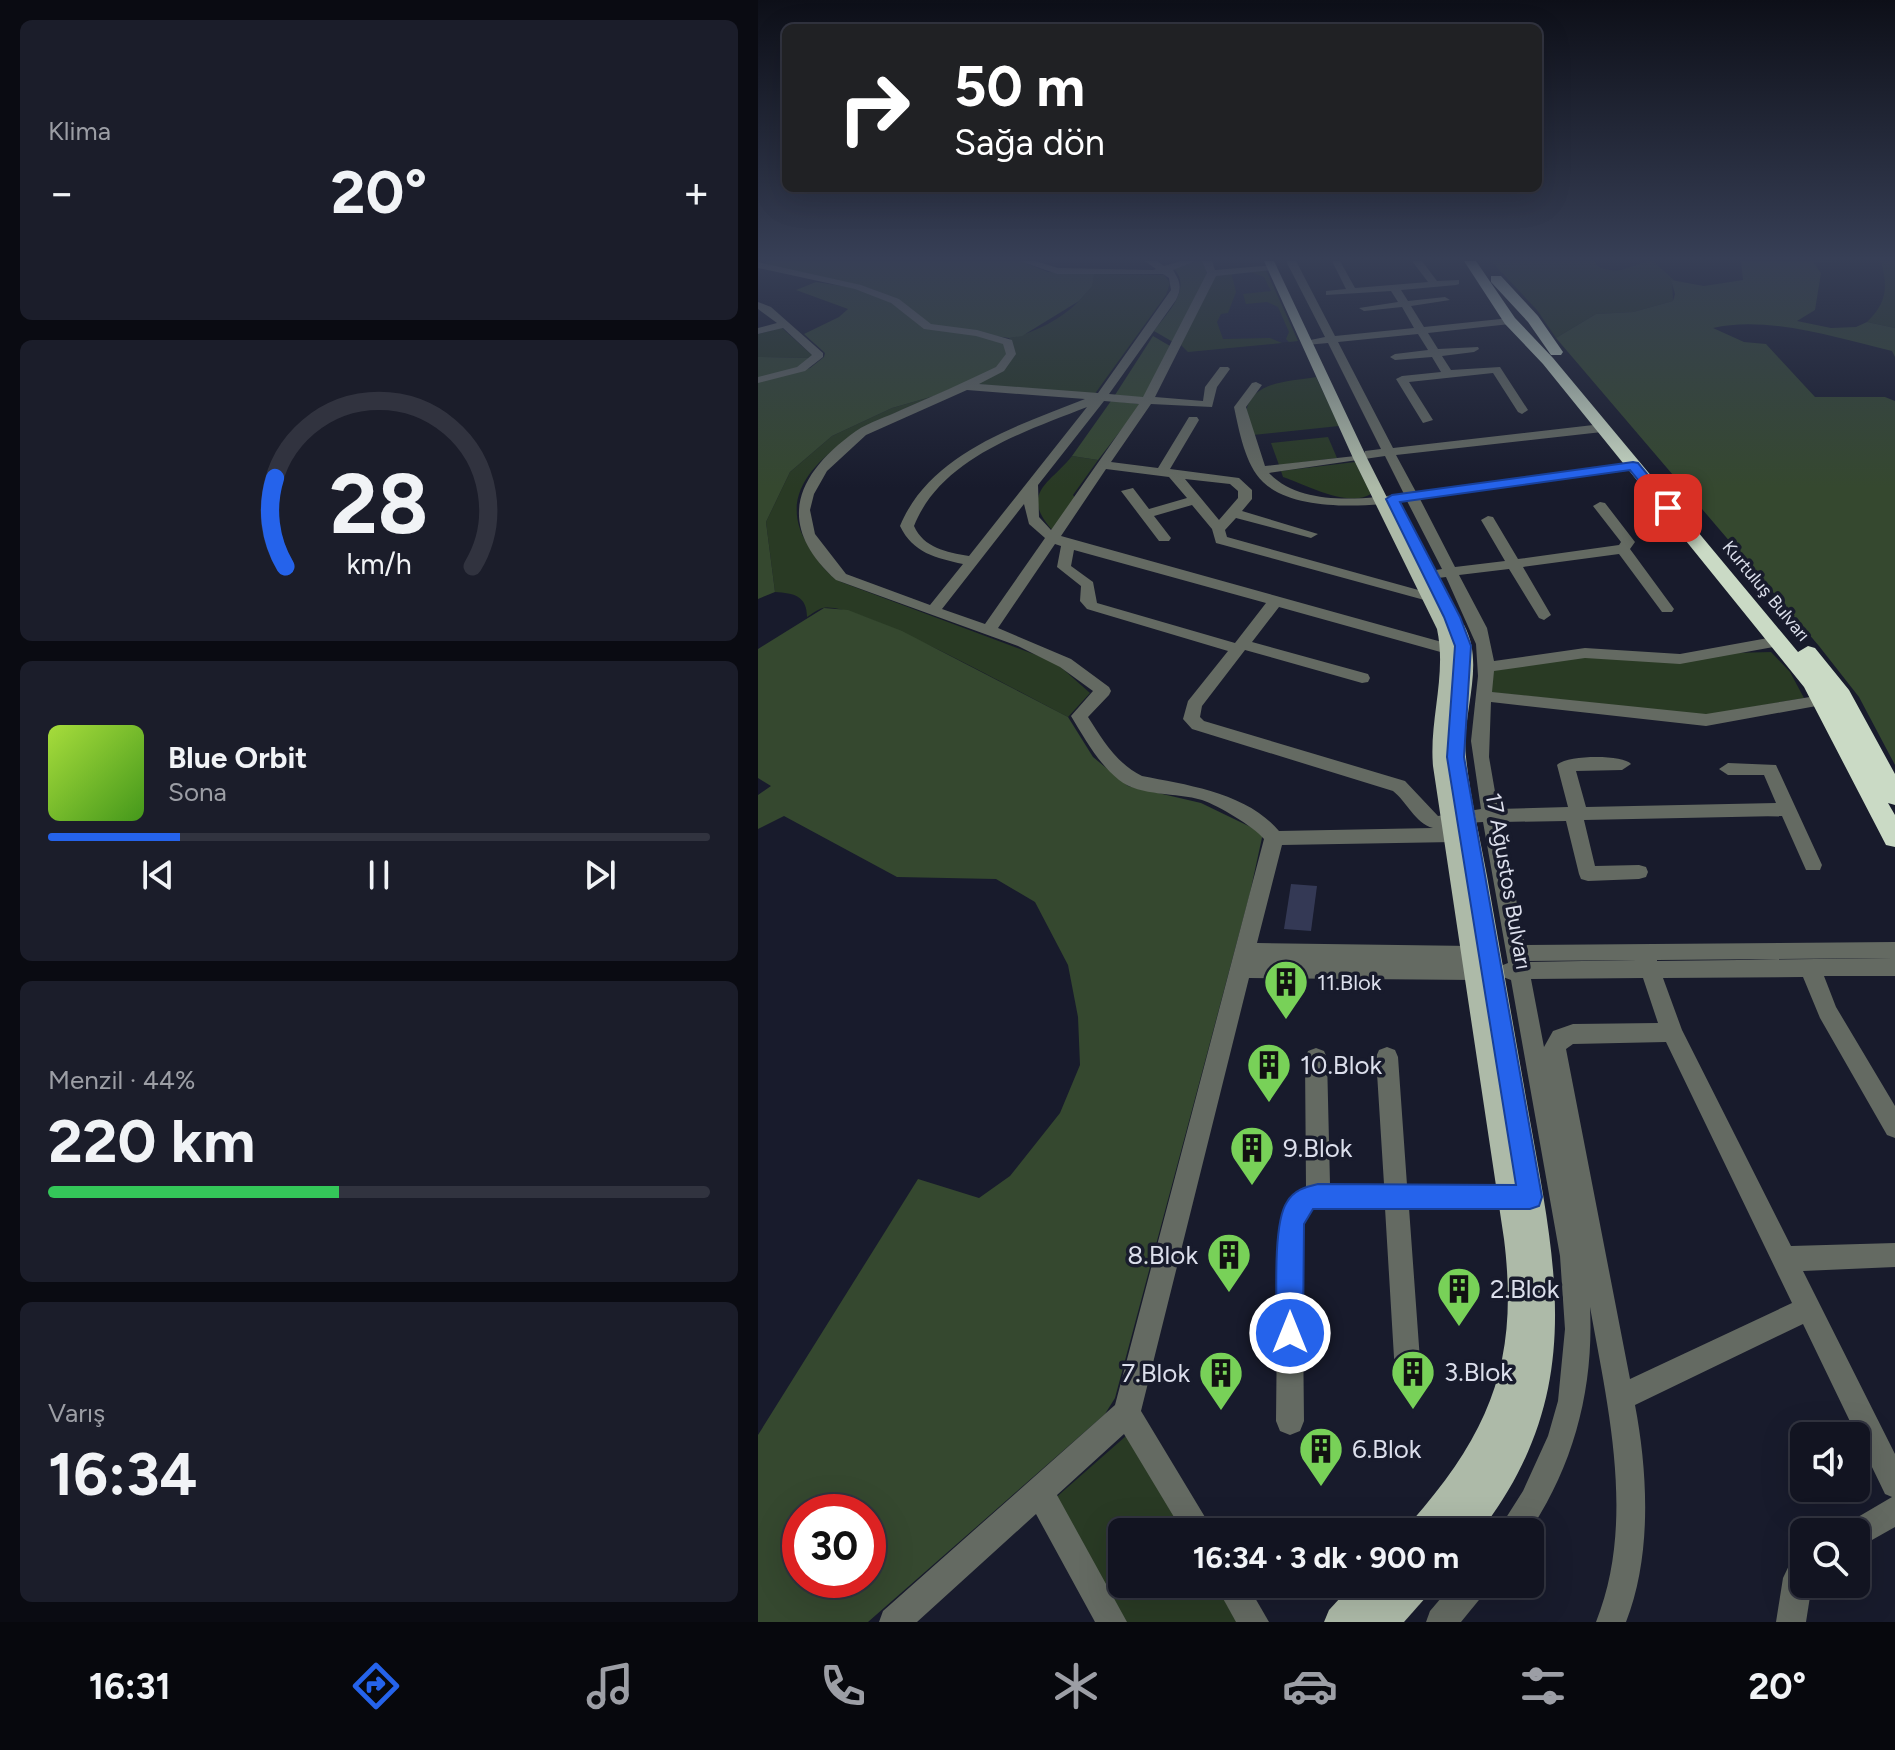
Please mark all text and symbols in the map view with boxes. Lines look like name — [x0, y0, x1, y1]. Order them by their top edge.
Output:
text: 50 m — [954, 53, 1085, 120]
icon: right — [822, 56, 926, 160]
text: Klima — [48, 115, 111, 147]
text: Sağa dön — [954, 121, 1105, 164]
text: 20° — [331, 156, 427, 228]
text: − — [48, 166, 75, 219]
text: + — [683, 166, 710, 219]
text: 28 — [329, 453, 429, 553]
pin — [1634, 474, 1702, 542]
icon: arrive — [1646, 486, 1690, 530]
street label: Kurtuluş Bulvarı — [1718, 536, 1814, 646]
text: km/h — [346, 547, 412, 581]
text: Blue Orbit — [168, 739, 307, 776]
text: Sona — [168, 776, 227, 808]
street label: 17 Ağustos Bulvarı — [1480, 791, 1537, 971]
icon: previous — [136, 853, 180, 897]
icon: pause — [357, 853, 401, 897]
icon: next — [578, 853, 622, 897]
building icon: 11.Blok — [1262, 958, 1310, 1021]
place label: 11.Blok — [1317, 969, 1382, 996]
building icon: 10.Blok — [1245, 1041, 1293, 1104]
place label: 10.Blok — [1300, 1049, 1382, 1081]
text: Menzil · 44% — [48, 1064, 195, 1096]
text: 220 km — [48, 1105, 255, 1177]
building icon: 9.Blok — [1228, 1124, 1276, 1187]
place label: 9.Blok — [1283, 1132, 1353, 1164]
building icon: 8.Blok — [1205, 1231, 1253, 1294]
place label: 8.Blok — [1127, 1239, 1198, 1271]
building icon: 2.Blok — [1435, 1265, 1483, 1328]
place label: 2.Blok — [1490, 1273, 1560, 1305]
position arrow — [1248, 1291, 1332, 1375]
building icon: 3.Blok — [1389, 1348, 1437, 1411]
building icon: 7.Blok — [1197, 1349, 1245, 1412]
place label: 3.Blok — [1444, 1356, 1513, 1388]
place label: 7.Blok — [1121, 1357, 1190, 1389]
text: Varış — [48, 1397, 105, 1429]
map controls — [1790, 1422, 1870, 1598]
button: sound — [1790, 1422, 1870, 1502]
building icon: 6.Blok — [1297, 1425, 1345, 1488]
place label: 6.Blok — [1352, 1433, 1422, 1465]
text: 16:34 — [48, 1438, 198, 1510]
speed limit sign: 30 — [782, 1494, 886, 1598]
button: search — [1790, 1518, 1870, 1598]
text: 16:34 · 3 dk · 900 m — [1193, 1539, 1459, 1576]
icon: directions — [348, 1658, 404, 1714]
icon: music — [582, 1658, 638, 1714]
icon: phone — [815, 1658, 871, 1714]
icon: climate — [1048, 1658, 1104, 1714]
icon: car — [1282, 1658, 1338, 1714]
icon: filters — [1515, 1658, 1571, 1714]
text: 16:31 — [89, 1665, 171, 1708]
text: 20° — [1748, 1665, 1806, 1708]

